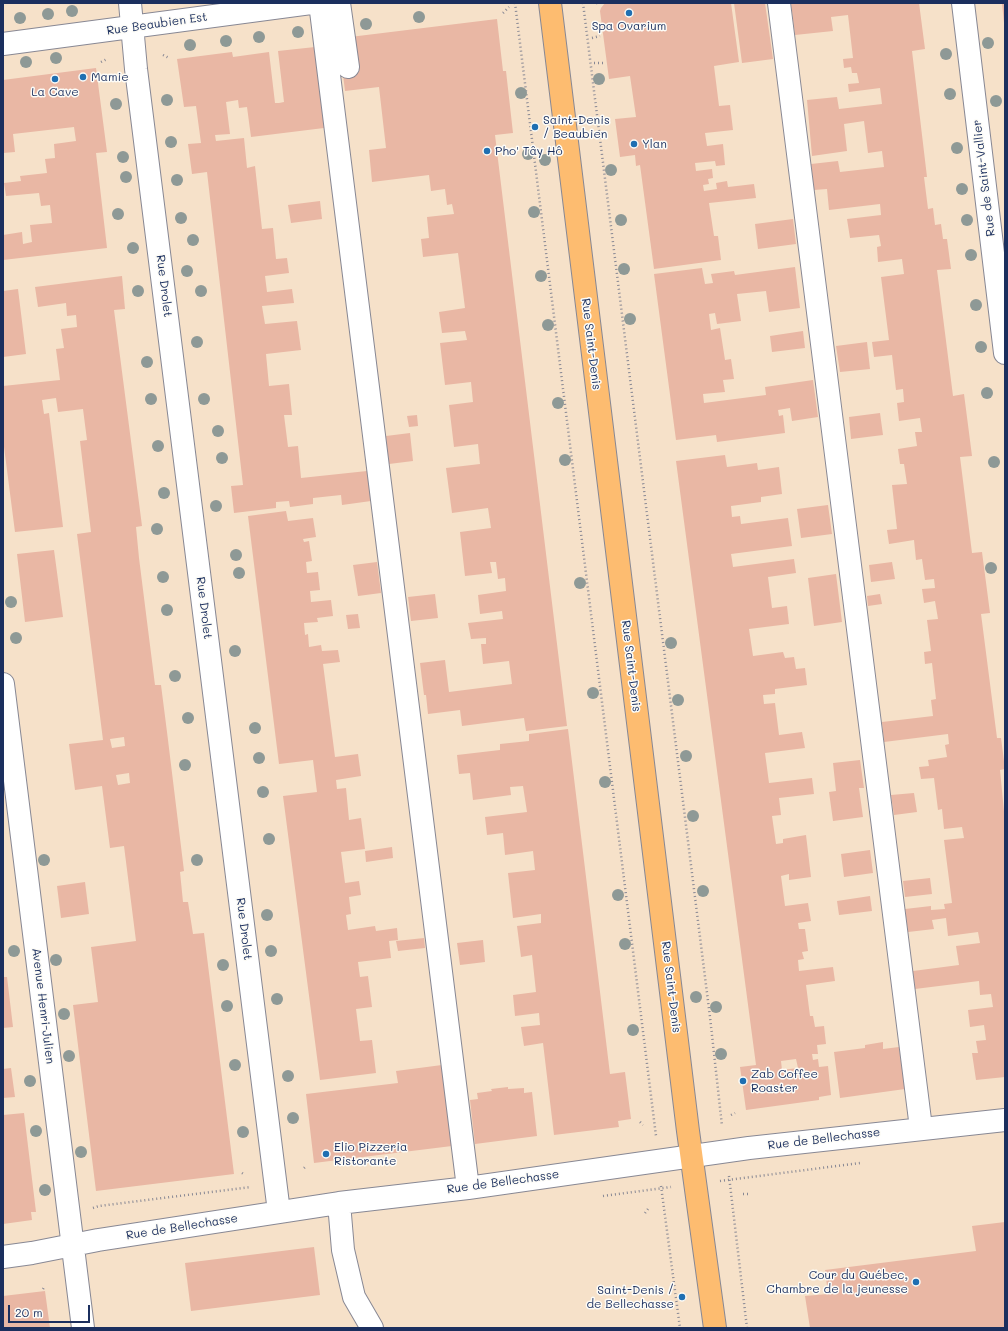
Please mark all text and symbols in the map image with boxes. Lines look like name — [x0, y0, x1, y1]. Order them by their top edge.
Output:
marker: Spa Ovarium — [624, 8, 634, 18]
street label: Rue Beaubien Est — [106, 10, 208, 38]
place label: Spa Ovarium — [592, 19, 666, 33]
place label: Mamie — [91, 70, 129, 84]
marker: Mamie — [78, 72, 88, 82]
marker: La Cave — [50, 74, 60, 84]
place label: La Cave — [31, 85, 79, 99]
place label: Saint-Denis / Beaubien — [543, 113, 610, 141]
street label: Rue de Saint-Vallier — [970, 119, 998, 237]
marker: Saint-Denis / Beaubien — [530, 122, 540, 132]
place label: Ylan — [642, 137, 667, 151]
marker: Ylan — [629, 139, 639, 149]
place label: Pho' Tây Hô — [495, 144, 563, 158]
marker: Pho' Tây Hô — [482, 146, 492, 156]
street label: Rue Drolet — [153, 254, 175, 318]
street label: Rue Saint-Denis — [578, 297, 604, 391]
street label: Rue Drolet — [193, 576, 215, 640]
street label: Rue Saint-Denis — [618, 619, 644, 713]
street label: Rue Drolet — [233, 897, 255, 961]
street label: Rue Saint-Denis — [658, 940, 684, 1034]
street label: Avenue Henri-Julien — [29, 947, 57, 1065]
place label: Zab Coffee Roaster — [751, 1067, 818, 1095]
marker: Zab Coffee Roaster — [738, 1076, 748, 1086]
street label: Rue de Bellechasse — [767, 1125, 881, 1153]
place label: Elio Pizzeria Ristorante — [334, 1140, 407, 1168]
marker: Elio Pizzeria Ristorante — [321, 1149, 331, 1159]
street label: Rue de Bellechasse — [446, 1167, 560, 1197]
street label: Rue de Bellechasse — [125, 1211, 239, 1243]
place label: Cour du Québec, Chambre de la jeunesse — [766, 1268, 908, 1296]
marker: Cour du Québec, Chambre de la jeunesse — [911, 1277, 921, 1287]
place label: Saint-Denis / de Bellechasse — [586, 1283, 674, 1311]
marker: Saint-Denis / de Bellechasse — [677, 1292, 687, 1302]
scale bar — [10, 1297, 92, 1323]
text: 20 m — [15, 1304, 43, 1320]

